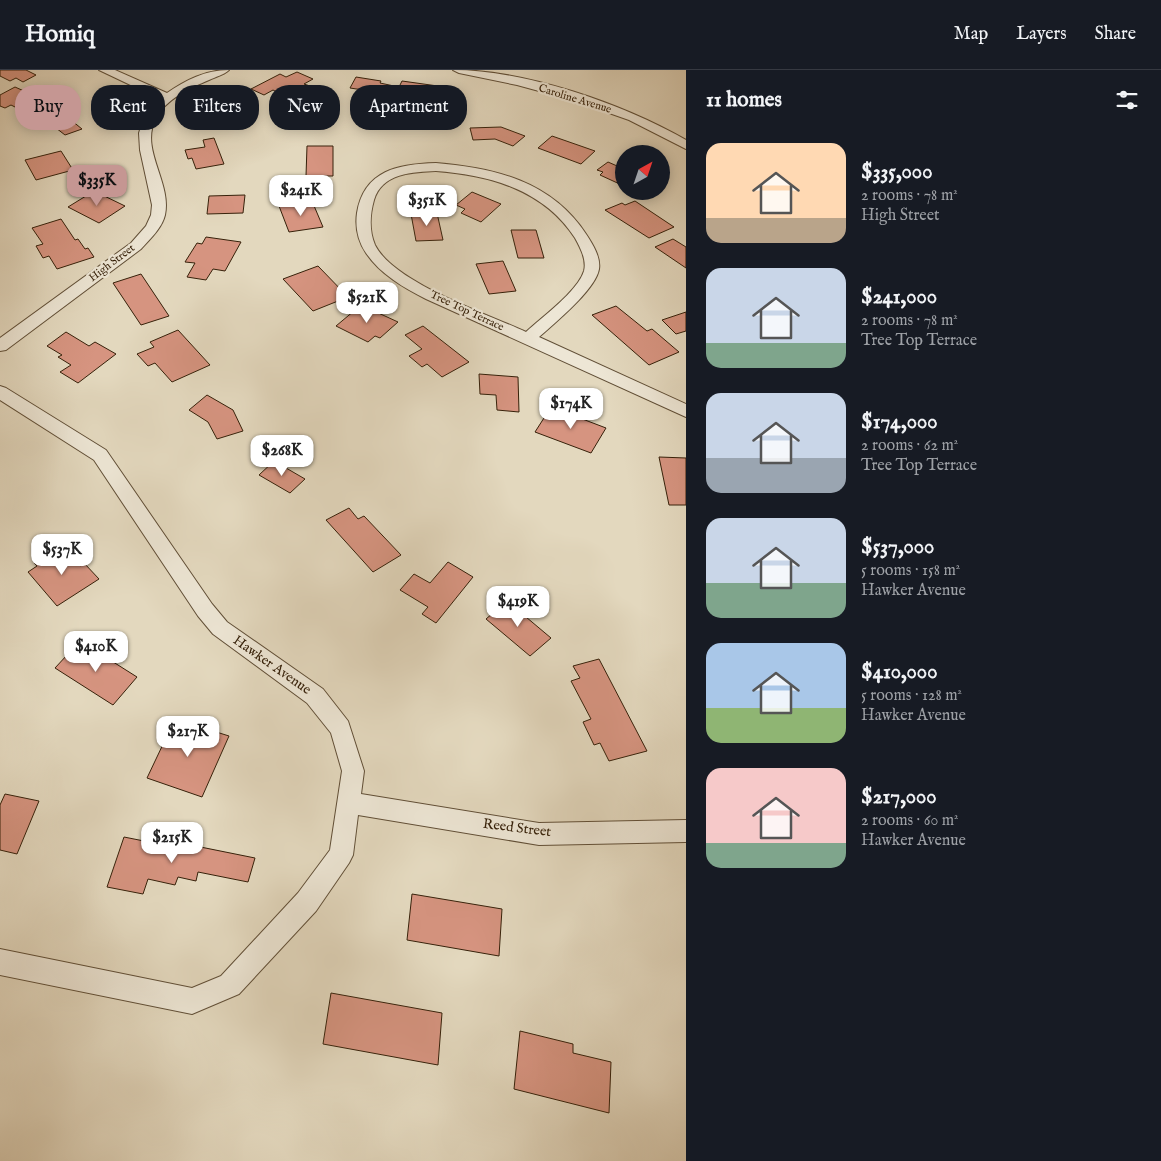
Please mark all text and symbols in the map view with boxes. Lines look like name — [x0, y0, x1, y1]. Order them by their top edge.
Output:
text: Homiq — [25, 19, 95, 50]
text: Map — [954, 23, 988, 46]
text: Layers — [1016, 23, 1067, 46]
text: Share — [1095, 23, 1136, 46]
street label: Caroline Avenue — [537, 81, 613, 117]
chip: Buy — [15, 85, 81, 130]
chip: Rent — [91, 85, 165, 130]
chip: Filters — [175, 85, 259, 130]
chip: New — [269, 85, 340, 130]
chip: Apartment — [350, 85, 467, 130]
icon: filters — [1113, 86, 1141, 114]
text: 11 homes — [706, 87, 782, 114]
north arrow — [615, 145, 670, 200]
map controls — [615, 145, 670, 200]
text: $335,000 — [861, 159, 932, 186]
icon: home — [746, 163, 806, 223]
pin: $335K — [62, 164, 132, 207]
text: $335K — [78, 171, 116, 191]
pin: $241K — [266, 174, 336, 217]
text: $241K — [280, 181, 322, 201]
pin: $351K — [392, 184, 462, 227]
text: 2 rooms · 78 m² — [861, 186, 958, 206]
text: $351K — [408, 191, 446, 211]
text: High Street — [861, 206, 939, 226]
street label: High Street — [86, 241, 138, 285]
pin: $521K — [332, 282, 402, 324]
text: $241,000 — [861, 284, 937, 311]
text: $521K — [347, 288, 387, 308]
street label: Tree Top Terrace — [428, 288, 506, 334]
icon: home — [746, 288, 806, 348]
text: 2 rooms · 78 m² — [861, 311, 958, 331]
text: Tree Top Terrace — [861, 331, 977, 351]
pin: $174K — [536, 388, 606, 430]
text: $174K — [550, 394, 592, 414]
text: $174,000 — [861, 409, 938, 436]
icon: home — [746, 413, 806, 473]
pin: $268K — [247, 434, 317, 477]
text: 2 rooms · 62 m² — [861, 436, 958, 456]
text: $268K — [262, 441, 302, 461]
text: Tree Top Terrace — [861, 456, 977, 476]
pin: $537K — [27, 534, 97, 576]
text: $537,000 — [861, 534, 934, 561]
icon: home — [746, 538, 806, 598]
text: $537K — [42, 540, 82, 560]
text: 5 rooms · 158 m² — [861, 561, 960, 581]
text: Hawker Avenue — [861, 581, 966, 601]
pin: $419K — [483, 586, 553, 628]
text: $419K — [497, 592, 539, 612]
pin: $410K — [61, 630, 131, 673]
street label: Hawker Avenue — [229, 631, 315, 699]
text: $410K — [75, 637, 117, 657]
text: $410,000 — [861, 659, 938, 686]
icon: home — [746, 663, 806, 723]
text: 5 rooms · 128 m² — [861, 686, 962, 706]
text: Hawker Avenue — [861, 706, 966, 726]
pin: $217K — [153, 716, 223, 758]
text: $217K — [167, 722, 209, 742]
text: $217,000 — [861, 784, 937, 811]
icon: home — [746, 788, 806, 848]
text: 2 rooms · 60 m² — [861, 811, 959, 831]
street label: Reed Street — [482, 815, 552, 841]
pin: $215K — [137, 822, 207, 864]
text: $215K — [152, 828, 192, 848]
text: Hawker Avenue — [861, 831, 966, 851]

